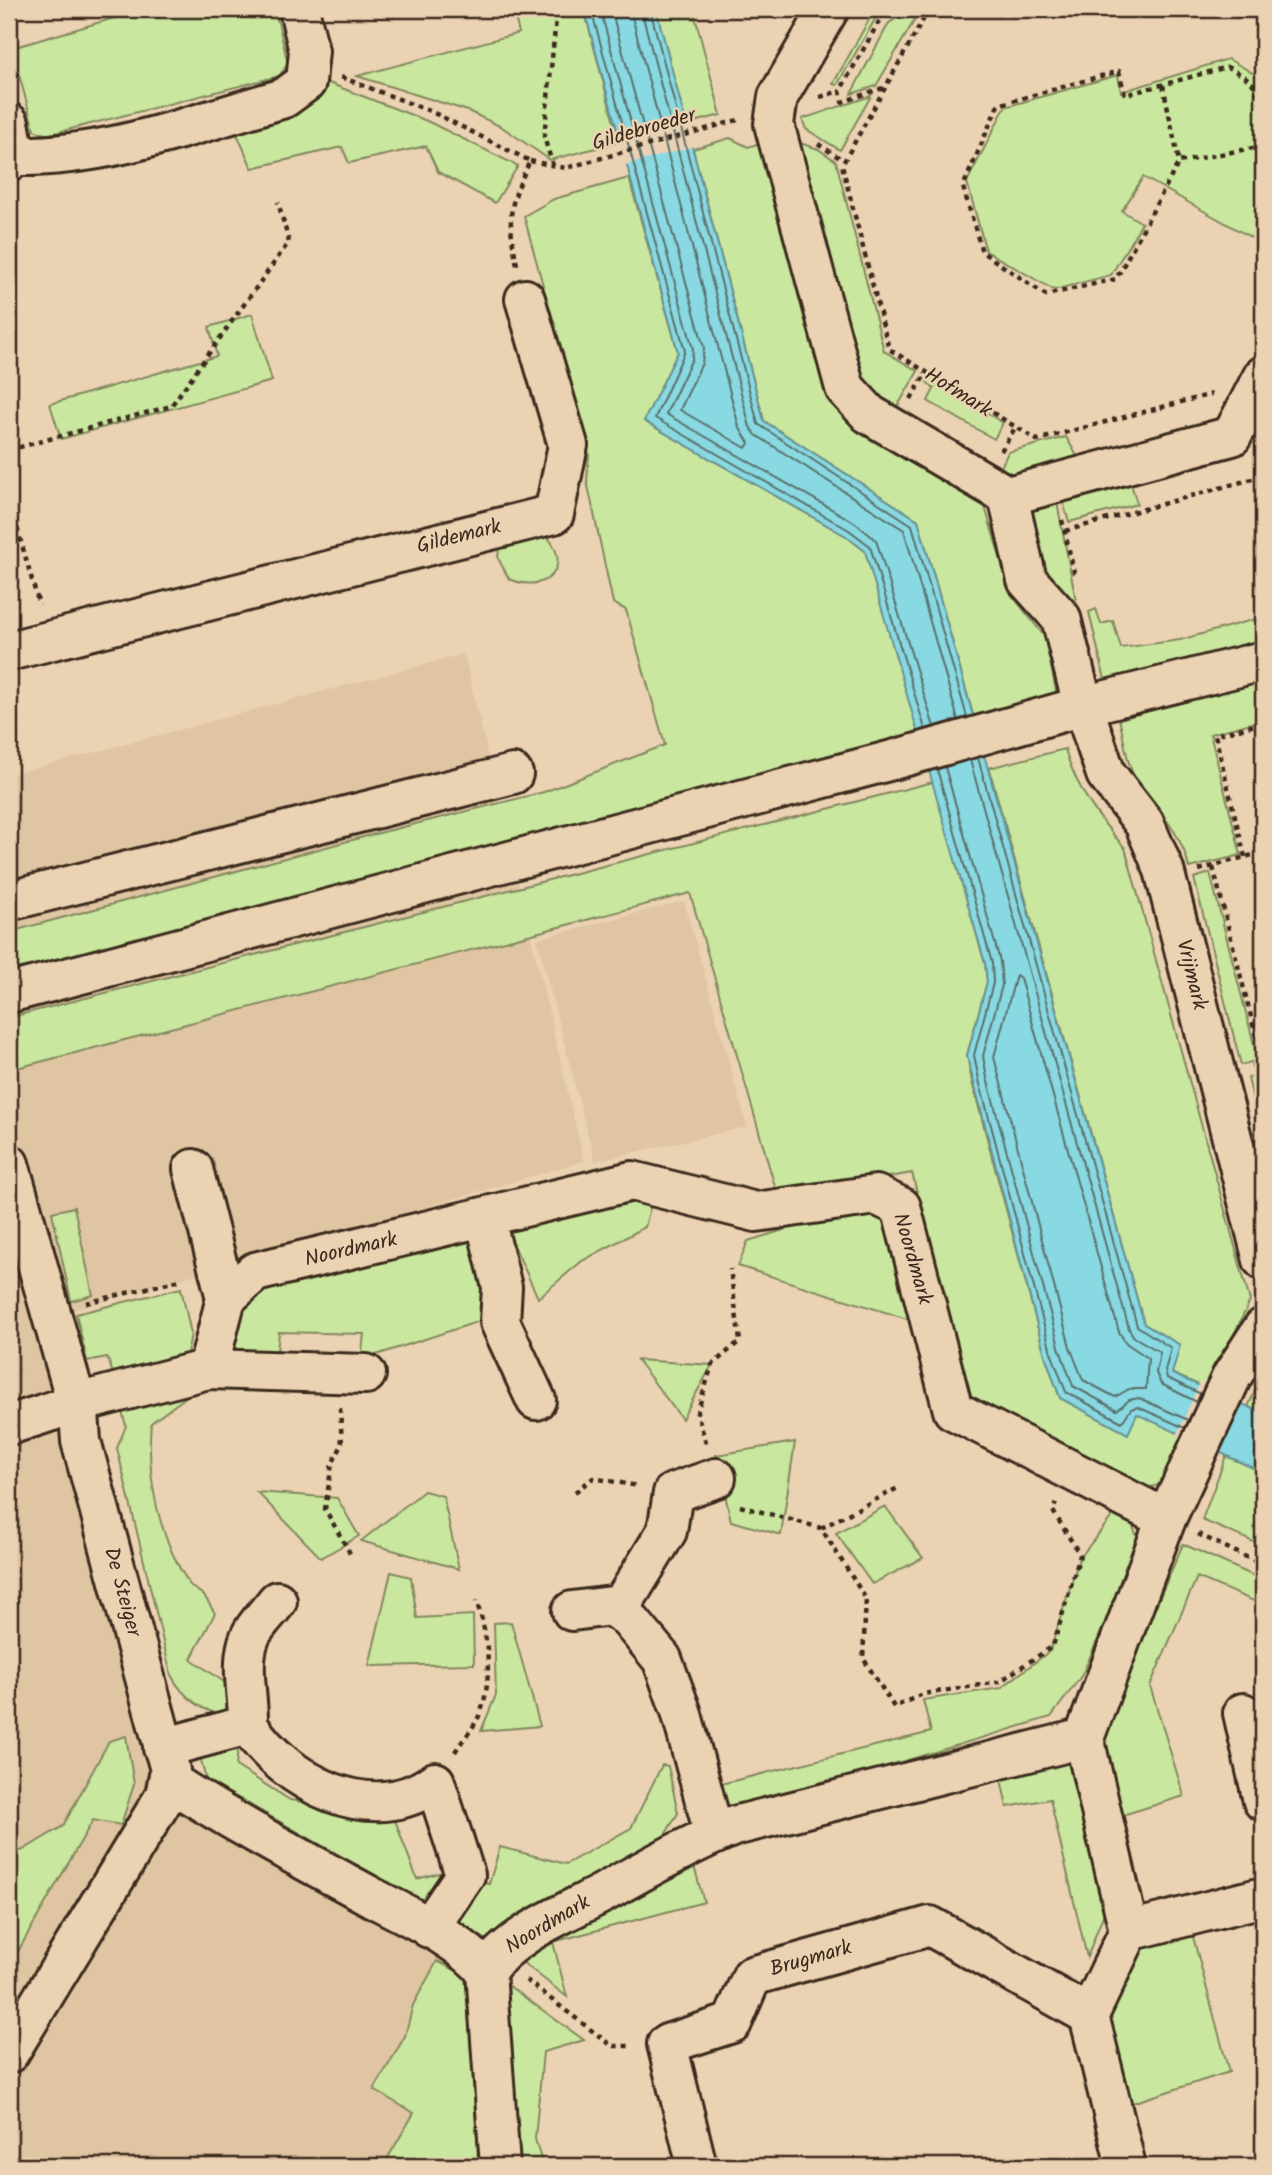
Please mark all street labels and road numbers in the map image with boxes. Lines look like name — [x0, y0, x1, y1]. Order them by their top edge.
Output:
street label: Gildebroeder — [588, 99, 701, 161]
street label: Hofmark — [918, 359, 999, 427]
street label: Gildemark — [413, 511, 505, 563]
street label: Vrijmark — [1166, 936, 1216, 1014]
street label: Noordmark — [883, 1209, 941, 1309]
street label: Noordmark — [301, 1223, 401, 1277]
street label: De Steiger — [94, 1544, 150, 1641]
street label: Noordmark — [499, 1887, 597, 1963]
street label: Brugmark — [766, 1932, 856, 1986]

